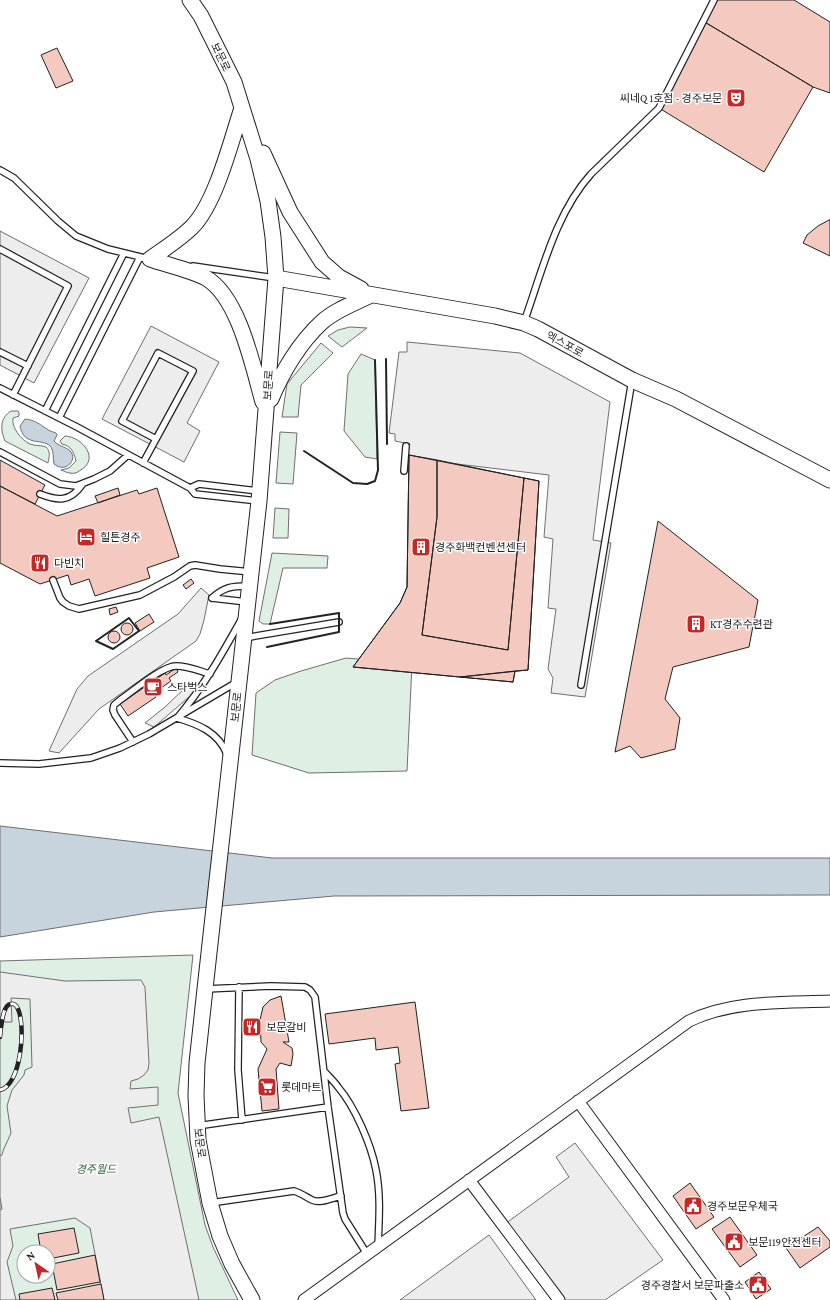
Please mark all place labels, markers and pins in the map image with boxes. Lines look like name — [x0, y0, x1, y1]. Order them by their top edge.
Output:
theatre icon: 씨네Q 1호점 - 경주보문 — [725, 87, 747, 109]
place label: 씨네Q 1호점 - 경주보문 — [620, 92, 722, 104]
hotel icon: 힐튼경주 — [75, 526, 97, 548]
place label: 힐튼경주 — [100, 531, 140, 543]
building icon: 경주화백컨벤션센터 — [410, 536, 432, 558]
place label: 경주화백컨벤션센터 — [435, 541, 526, 553]
restaurant icon: 다빈치 — [29, 552, 51, 574]
place label: 다빈치 — [54, 557, 84, 569]
building icon: KT경주수련관 — [685, 613, 707, 635]
place label: KT경주수련관 — [710, 618, 773, 630]
cafe icon: 스타벅스 — [142, 676, 164, 698]
place label: 스타벅스 — [167, 681, 207, 693]
restaurant icon: 보문갈비 — [241, 1016, 263, 1038]
place label: 보문갈비 — [266, 1021, 306, 1033]
supermarket icon: 롯데마트 — [256, 1076, 278, 1098]
place label: 롯데마트 — [281, 1081, 321, 1093]
public building icon: 경주보문우체국 — [682, 1195, 704, 1217]
place label: 경주보문우체국 — [707, 1200, 778, 1212]
public building icon: 보문119안전센터 — [723, 1231, 745, 1253]
place label: 보문119안전센터 — [748, 1236, 822, 1248]
public building icon: 경주경찰서 보문파출소 — [747, 1274, 769, 1296]
place label: 경주경찰서 보문파출소 — [641, 1279, 744, 1291]

